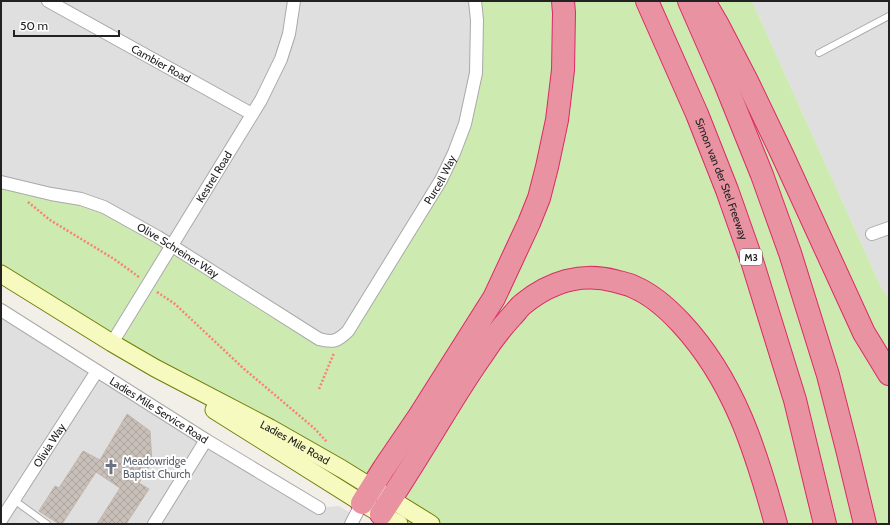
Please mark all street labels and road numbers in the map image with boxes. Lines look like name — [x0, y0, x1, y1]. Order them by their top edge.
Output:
street label: Cambier Road — [129, 41, 193, 86]
street label: Simon van der Stel Freeway — [692, 116, 751, 242]
street label: Kestrel Road — [193, 148, 235, 205]
street label: Purcell Way — [421, 152, 459, 207]
street label: Olive Schreiner Way — [135, 220, 222, 281]
road number: M3 — [740, 249, 762, 265]
street label: Ladies Mile Service Road — [107, 374, 211, 447]
street label: Ladies Mile Road — [258, 417, 332, 468]
street label: Olivia Way — [30, 420, 69, 470]

